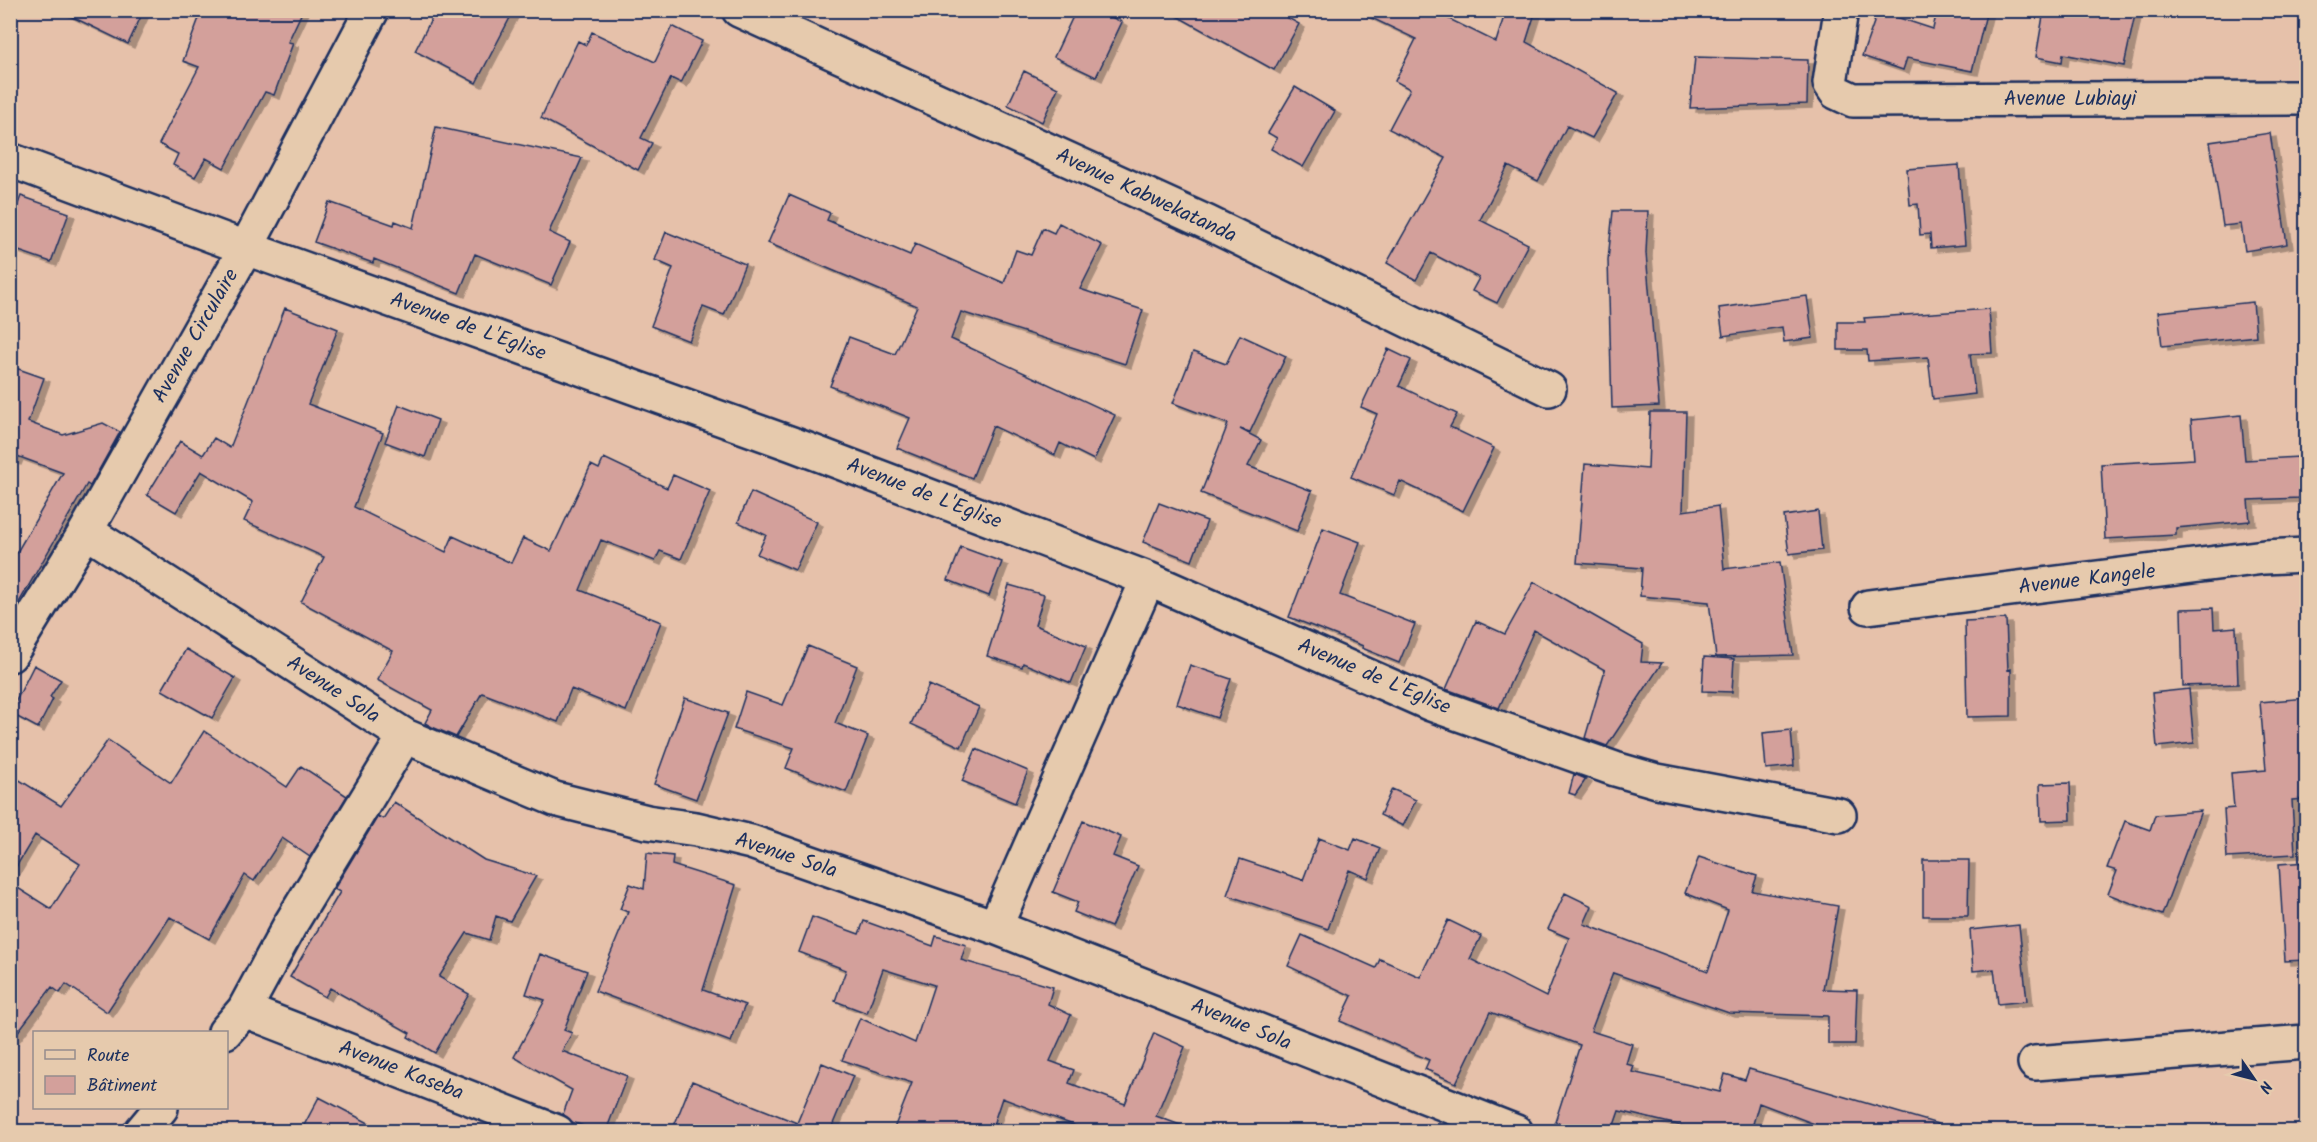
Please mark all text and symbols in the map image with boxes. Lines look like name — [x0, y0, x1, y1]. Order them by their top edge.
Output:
street label: Avenue Lubiayi — [2004, 83, 2137, 116]
street label: Avenue Kabwekatanda — [1050, 140, 1242, 252]
street label: Avenue Circulaire — [144, 262, 248, 409]
street label: Avenue de L'Eglise — [385, 283, 551, 371]
street label: Avenue de L'Eglise — [842, 449, 1007, 539]
street label: Avenue Kangele — [2017, 555, 2158, 605]
street label: Avenue de L'Eglise — [1292, 630, 1456, 724]
street label: Avenue Sola — [280, 647, 386, 733]
street label: Avenue Sola — [731, 824, 841, 888]
street label: Avenue Sola — [1186, 990, 1296, 1060]
legend — [33, 1031, 228, 1109]
street label: Avenue Kaseba — [334, 1032, 468, 1110]
text: Route — [87, 1042, 129, 1071]
north arrow — [2224, 1049, 2284, 1109]
text: Bâtiment — [87, 1072, 158, 1101]
text: N — [2252, 1075, 2278, 1098]

